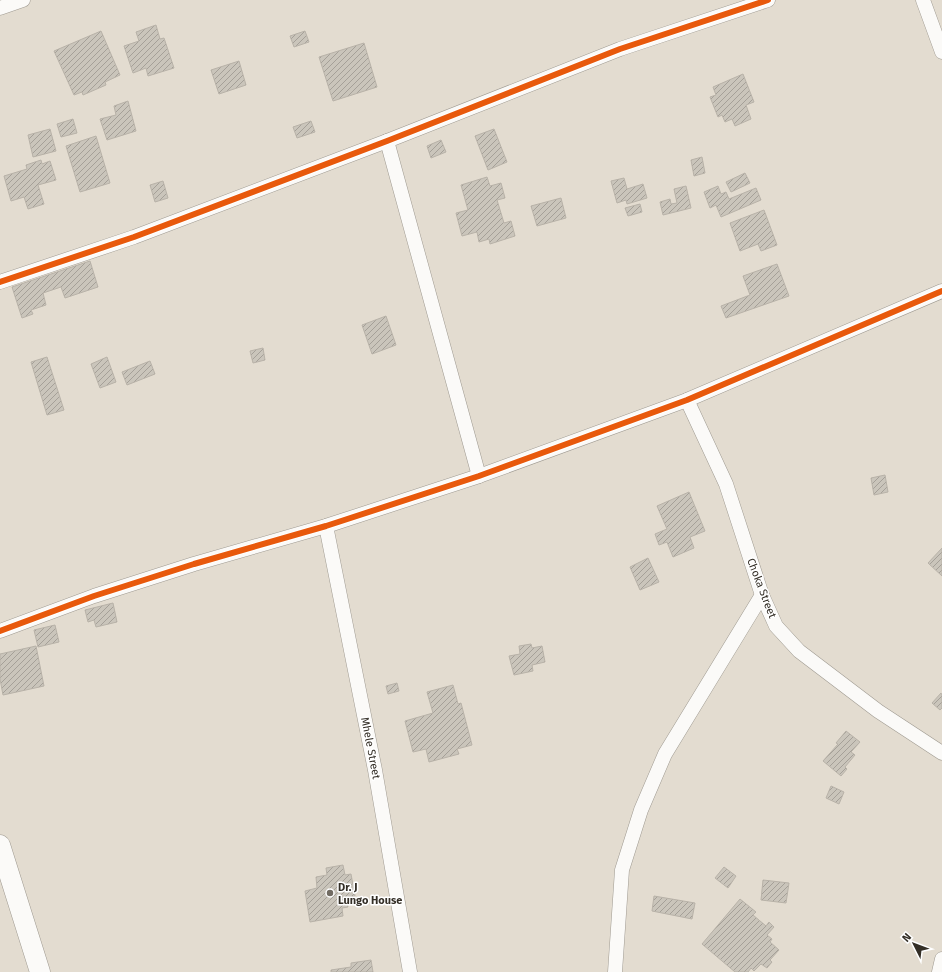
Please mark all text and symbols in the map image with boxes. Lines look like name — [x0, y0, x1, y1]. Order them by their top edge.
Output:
street label: Choka Street — [744, 556, 779, 620]
street label: Mhele Street — [358, 716, 383, 780]
place label: Dr. J Lungo House — [338, 881, 402, 907]
marker: Dr. J Lungo House — [325, 888, 335, 898]
north arrow — [894, 924, 934, 964]
text: N — [900, 931, 914, 945]

